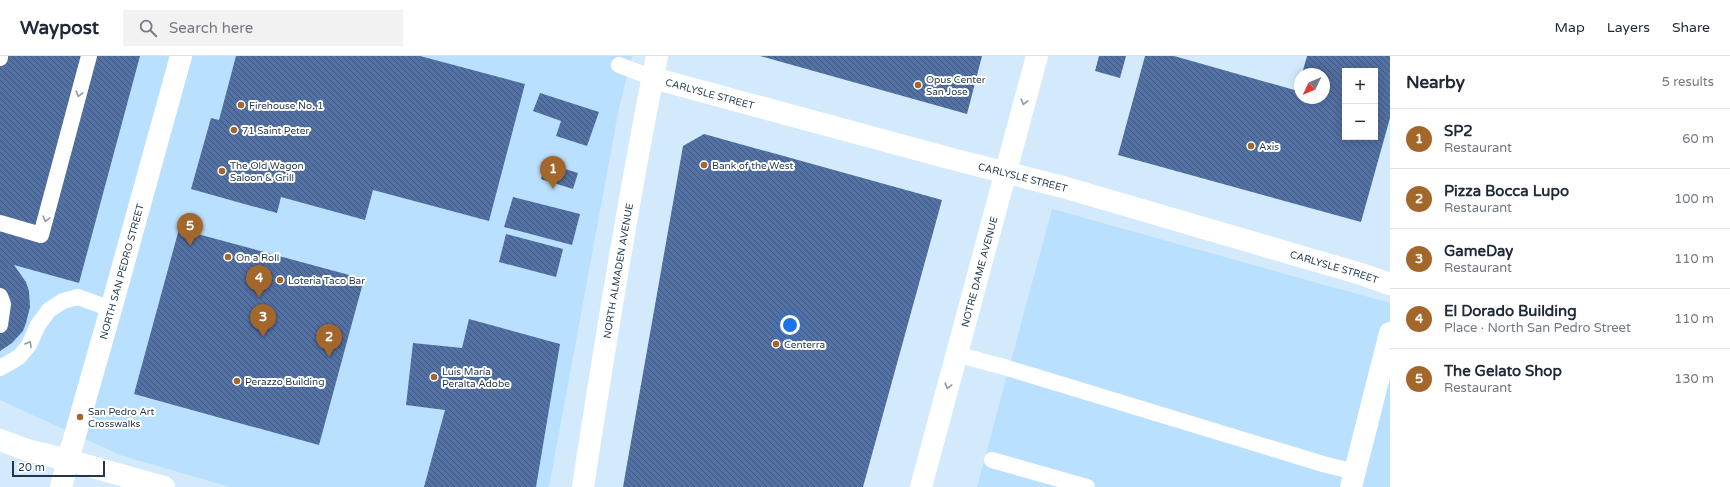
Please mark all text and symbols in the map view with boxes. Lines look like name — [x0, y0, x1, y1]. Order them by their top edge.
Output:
search box — [123, 10, 403, 46]
text: Waypost — [20, 17, 99, 39]
icon: search — [137, 17, 159, 39]
text: Search here — [169, 19, 253, 37]
text: Map — [1555, 19, 1585, 36]
text: Layers — [1607, 19, 1650, 36]
text: Share — [1672, 19, 1710, 36]
north arrow — [1294, 68, 1330, 104]
map controls — [1342, 68, 1378, 140]
button: + — [1342, 68, 1378, 104]
text: Nearby — [1406, 72, 1465, 93]
place label: Opus Center San Jose — [926, 74, 986, 98]
text: 5 results — [1662, 74, 1714, 90]
street label: CARLYSLE STREET — [664, 77, 755, 112]
marker: Opus Center San Jose — [913, 80, 923, 90]
one-way arrow — [75, 90, 84, 97]
one-way arrow — [1020, 98, 1029, 105]
marker: Firehouse No. 1 — [236, 100, 246, 110]
place label: Firehouse No. 1 — [249, 100, 323, 112]
button: − — [1342, 104, 1378, 140]
text: SP2 — [1444, 122, 1473, 140]
marker: 71 Saint Peter — [229, 125, 239, 135]
place label: 71 Saint Peter — [242, 125, 309, 137]
text: 1 — [1415, 131, 1423, 147]
text: 60 m — [1682, 131, 1714, 147]
text: Restaurant — [1444, 140, 1512, 156]
marker: Axis — [1246, 141, 1256, 151]
place label: Axis — [1259, 141, 1279, 153]
pin: 1 — [540, 156, 566, 189]
place label: The Old Wagon Saloon & Grill — [230, 160, 304, 184]
marker: Bank of the West — [699, 160, 709, 170]
place label: Bank of the West — [712, 160, 793, 172]
street label: CARLYSLE STREET — [977, 161, 1069, 195]
marker: The Old Wagon Saloon & Grill — [217, 166, 227, 176]
text: Pizza Bocca Lupo — [1444, 182, 1569, 200]
text: 2 — [1415, 191, 1423, 207]
text: 100 m — [1674, 191, 1714, 207]
text: Restaurant — [1444, 200, 1512, 216]
street label: NORTH ALMADEN AVENUE — [601, 202, 636, 339]
street label: NORTH SAN PEDRO STREET — [98, 203, 147, 341]
pin: 5 — [177, 213, 203, 246]
street label: NOTRE DAME AVENUE — [959, 215, 1001, 329]
one-way arrow — [42, 216, 50, 223]
text: GameDay — [1444, 242, 1513, 260]
street label: CARLYSLE STREET — [1289, 249, 1380, 287]
text: 3 — [1415, 251, 1423, 267]
text: 110 m — [1674, 251, 1714, 267]
marker: On a Roll — [223, 252, 233, 262]
place label: On a Roll — [236, 252, 279, 264]
text: Restaurant — [1444, 260, 1512, 276]
pin: 4 — [246, 265, 272, 298]
marker: Loteria Taco Bar — [275, 275, 285, 285]
place label: Loteria Taco Bar — [288, 275, 365, 287]
text: El Dorado Building — [1444, 302, 1577, 320]
pin: 3 — [250, 304, 276, 337]
text: 4 — [1415, 311, 1423, 327]
text: 110 m — [1674, 311, 1714, 327]
your location — [780, 315, 800, 335]
text: Place · North San Pedro Street — [1444, 320, 1631, 336]
pin: 2 — [316, 324, 342, 357]
marker: Centerra — [771, 339, 781, 349]
place label: Centerra — [784, 339, 825, 351]
one-way arrow — [24, 341, 32, 348]
text: The Gelato Shop — [1444, 362, 1562, 380]
place label: Luis María Peralta Adobe — [442, 366, 510, 390]
text: 5 — [1415, 371, 1423, 387]
text: 130 m — [1674, 371, 1714, 387]
marker: Luis María Peralta Adobe — [429, 372, 439, 382]
marker: Perazzo Building — [232, 376, 242, 386]
place label: Perazzo Building — [245, 376, 324, 388]
text: Restaurant — [1444, 380, 1512, 396]
one-way arrow — [944, 383, 952, 389]
place label: San Pedro Art Crosswalks — [88, 406, 155, 430]
marker: San Pedro Art Crosswalks — [75, 412, 85, 422]
scale bar — [12, 459, 105, 478]
text: 20 m — [18, 461, 45, 474]

